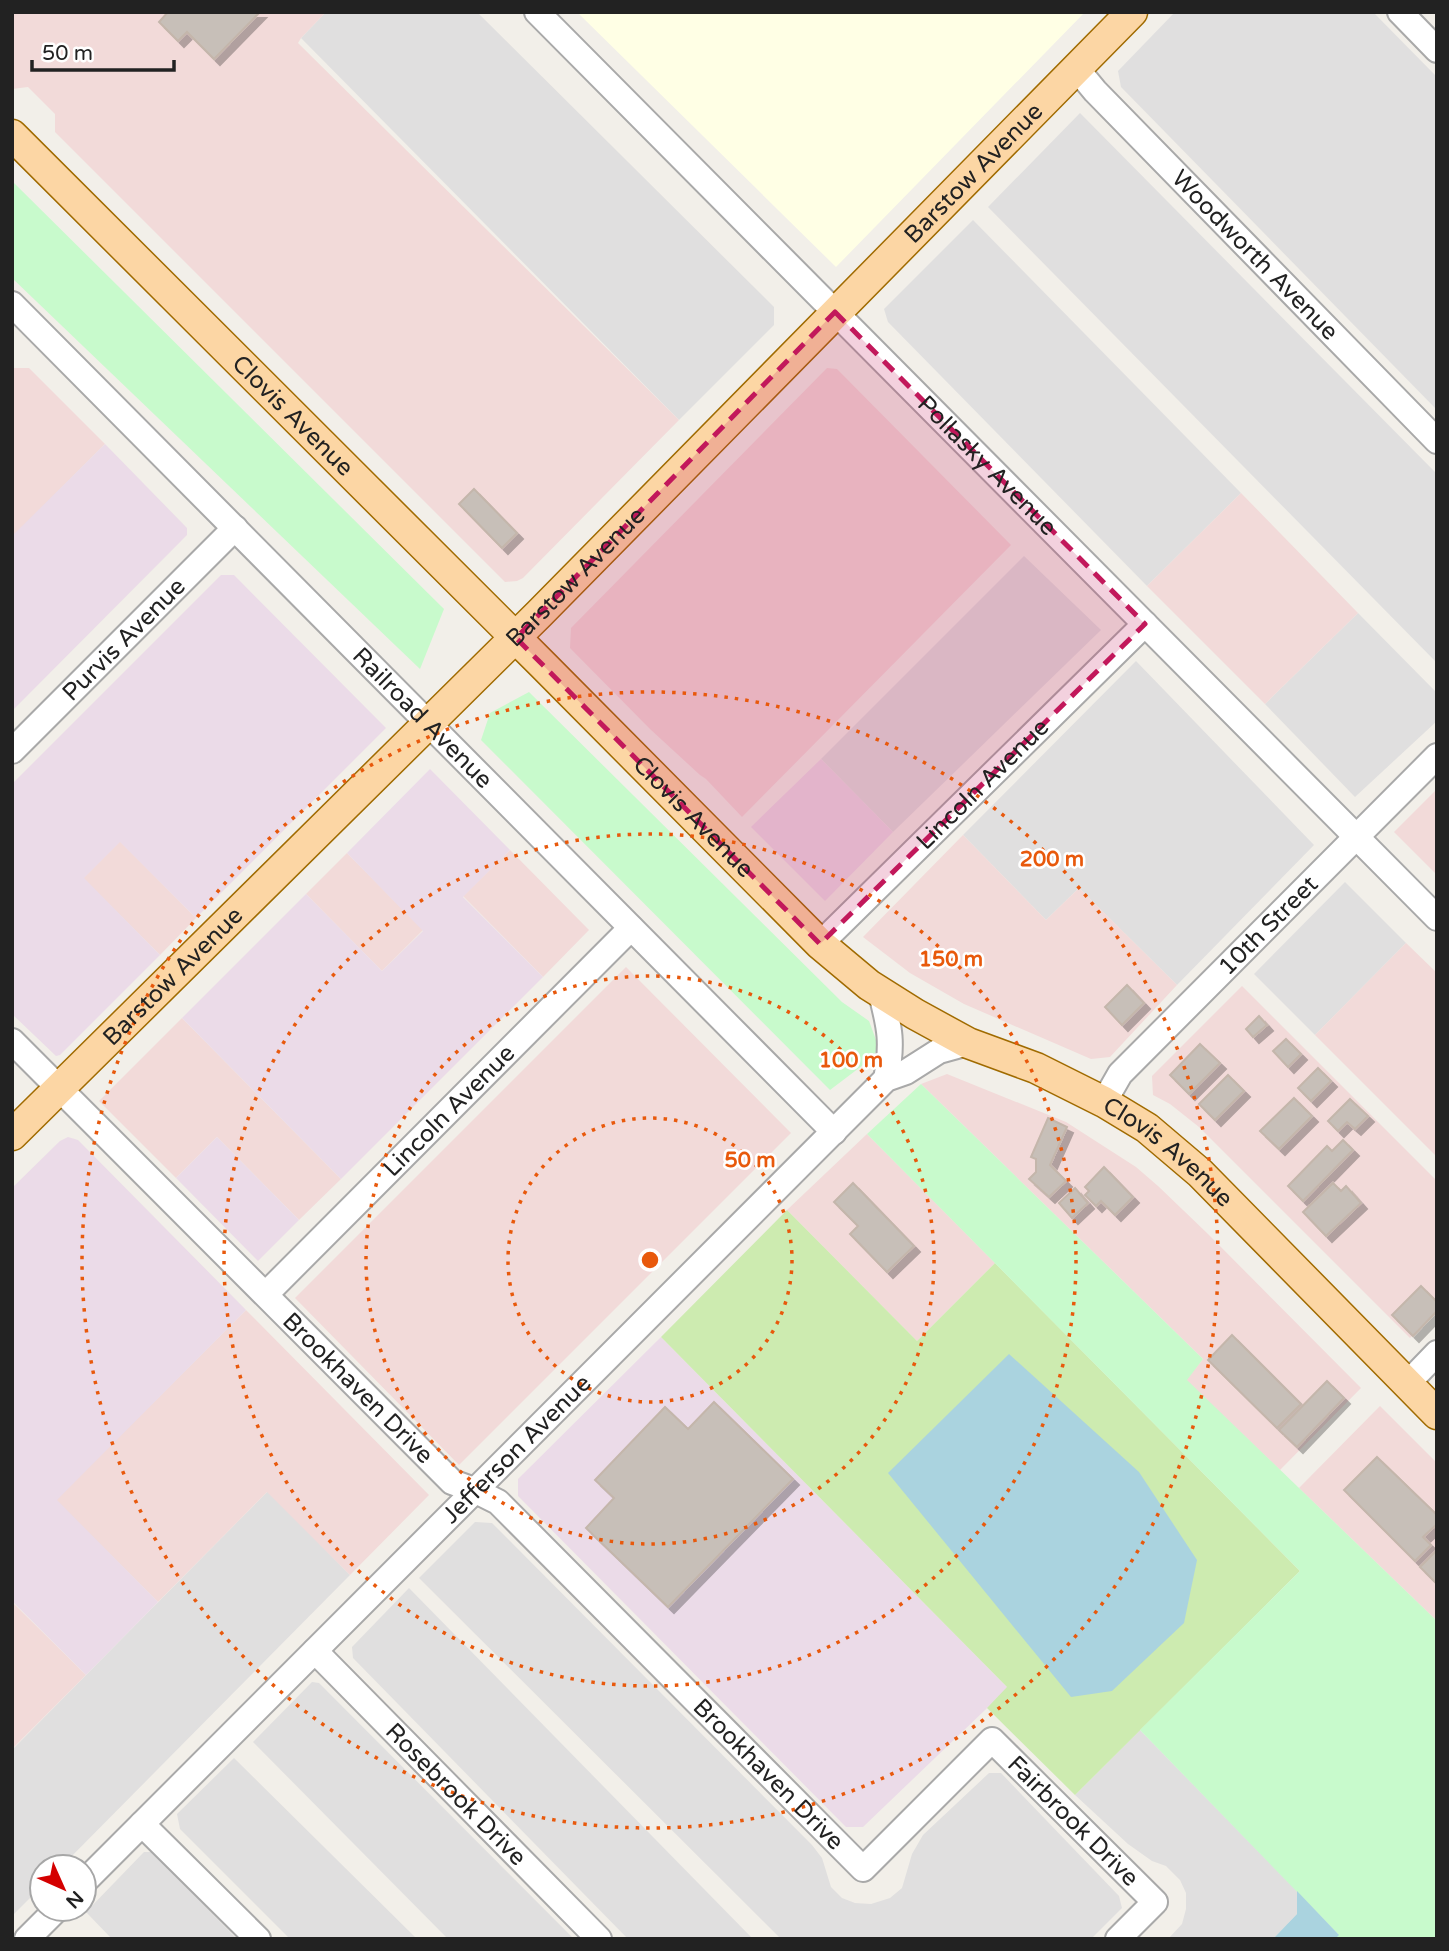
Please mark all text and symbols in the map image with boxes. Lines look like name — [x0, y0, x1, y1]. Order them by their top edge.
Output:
scale bar — [32, 28, 173, 72]
text: 50 m — [42, 41, 93, 66]
street label: Barstow Avenue — [898, 97, 1049, 250]
street label: Woodworth Avenue — [1165, 164, 1344, 346]
street label: Clovis Avenue — [226, 349, 359, 482]
street label: Pollasky Avenue — [911, 390, 1063, 542]
street label: Barstow Avenue — [500, 501, 651, 653]
street label: Purvis Avenue — [56, 572, 192, 707]
street label: Railroad Avenue — [346, 642, 499, 795]
street label: Lincoln Avenue — [910, 713, 1055, 856]
street label: Clovis Avenue — [627, 750, 760, 884]
text: 200 m — [1020, 847, 1084, 872]
street label: 10th Street — [1213, 870, 1324, 982]
street label: Barstow Avenue — [97, 901, 249, 1052]
text: 150 m — [919, 947, 983, 972]
street label: Lincoln Avenue — [377, 1039, 521, 1183]
text: 100 m — [819, 1048, 883, 1073]
street label: Clovis Avenue — [1098, 1091, 1239, 1213]
text: 50 m — [724, 1148, 776, 1173]
centre of rings — [638, 1248, 662, 1272]
street label: Brookhaven Drive — [276, 1307, 439, 1470]
street label: Jefferson Avenue — [436, 1369, 597, 1530]
street label: Brookhaven Drive — [687, 1693, 850, 1856]
street label: Rosebrook Drive — [379, 1717, 532, 1872]
street label: Fairbrook Drive — [1001, 1750, 1145, 1893]
north arrow — [28, 1853, 98, 1923]
text: N — [61, 1886, 87, 1912]

